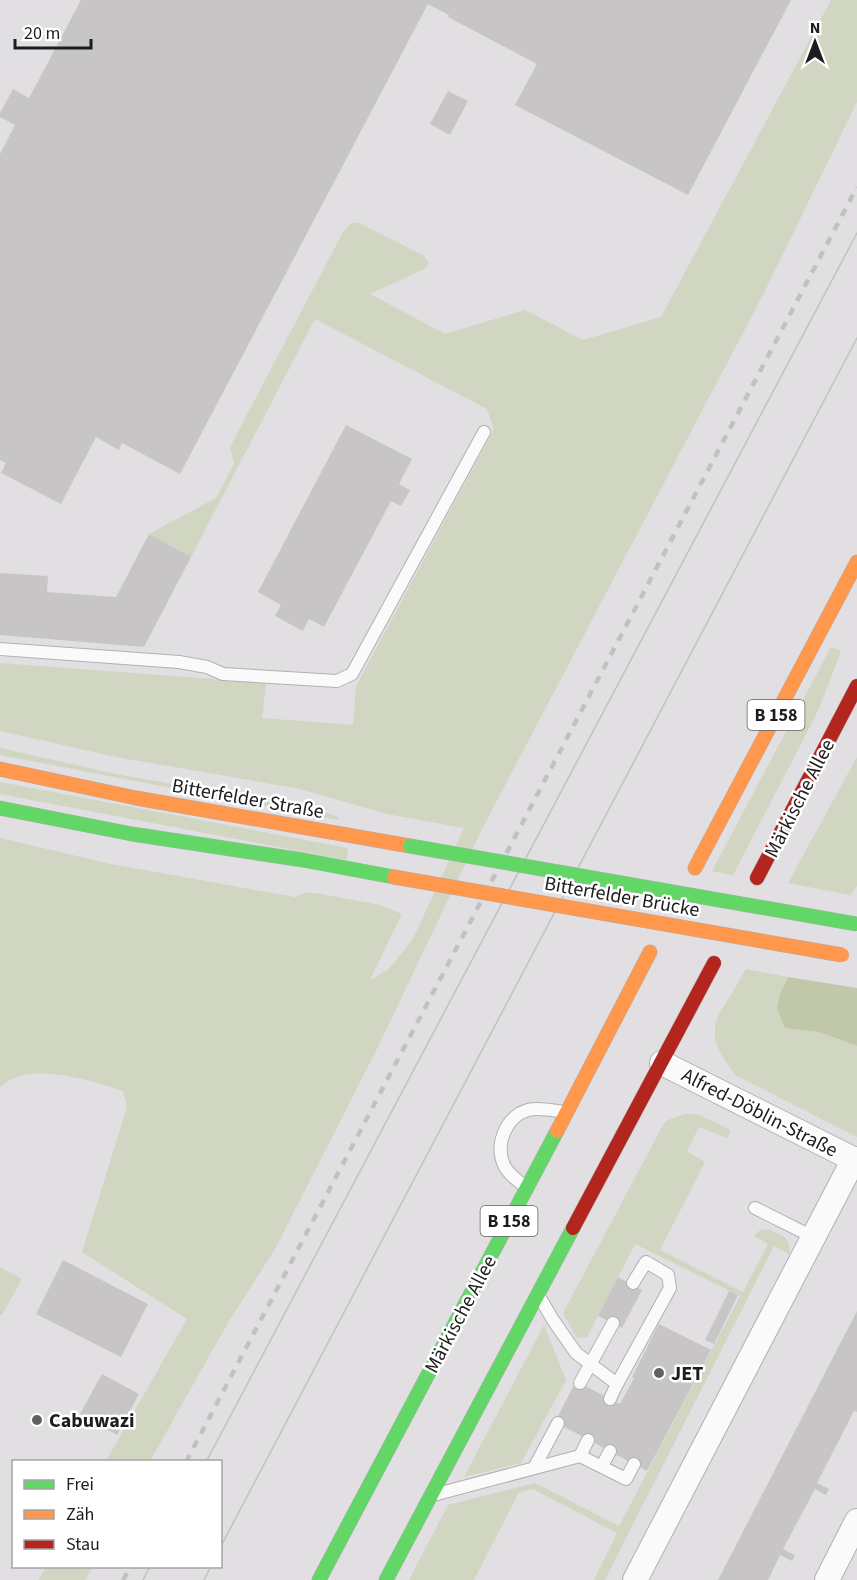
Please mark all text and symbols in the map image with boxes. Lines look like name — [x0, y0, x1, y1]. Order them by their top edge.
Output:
scale bar — [15, 12, 92, 50]
north arrow — [785, 12, 845, 72]
text: N — [810, 17, 820, 39]
text: 20 m — [24, 21, 60, 46]
road number: B 158 — [748, 700, 804, 730]
street label: Märkische Allee — [758, 734, 842, 863]
street label: Bitterfelder Straße — [170, 772, 326, 826]
street label: Bitterfelder Brücke — [542, 870, 702, 924]
street label: Alfred-Döblin-Straße — [677, 1061, 842, 1164]
road number: B 158 — [480, 1206, 538, 1236]
street label: Märkische Allee — [418, 1251, 504, 1378]
place label: JET — [671, 1360, 703, 1388]
marker: JET — [652, 1366, 666, 1380]
place label: Cabuwazi — [49, 1407, 135, 1435]
marker: Cabuwazi — [30, 1413, 44, 1427]
legend — [12, 1460, 222, 1568]
text: Frei — [66, 1472, 94, 1497]
text: Zäh — [66, 1502, 94, 1527]
text: Stau — [66, 1532, 100, 1557]

